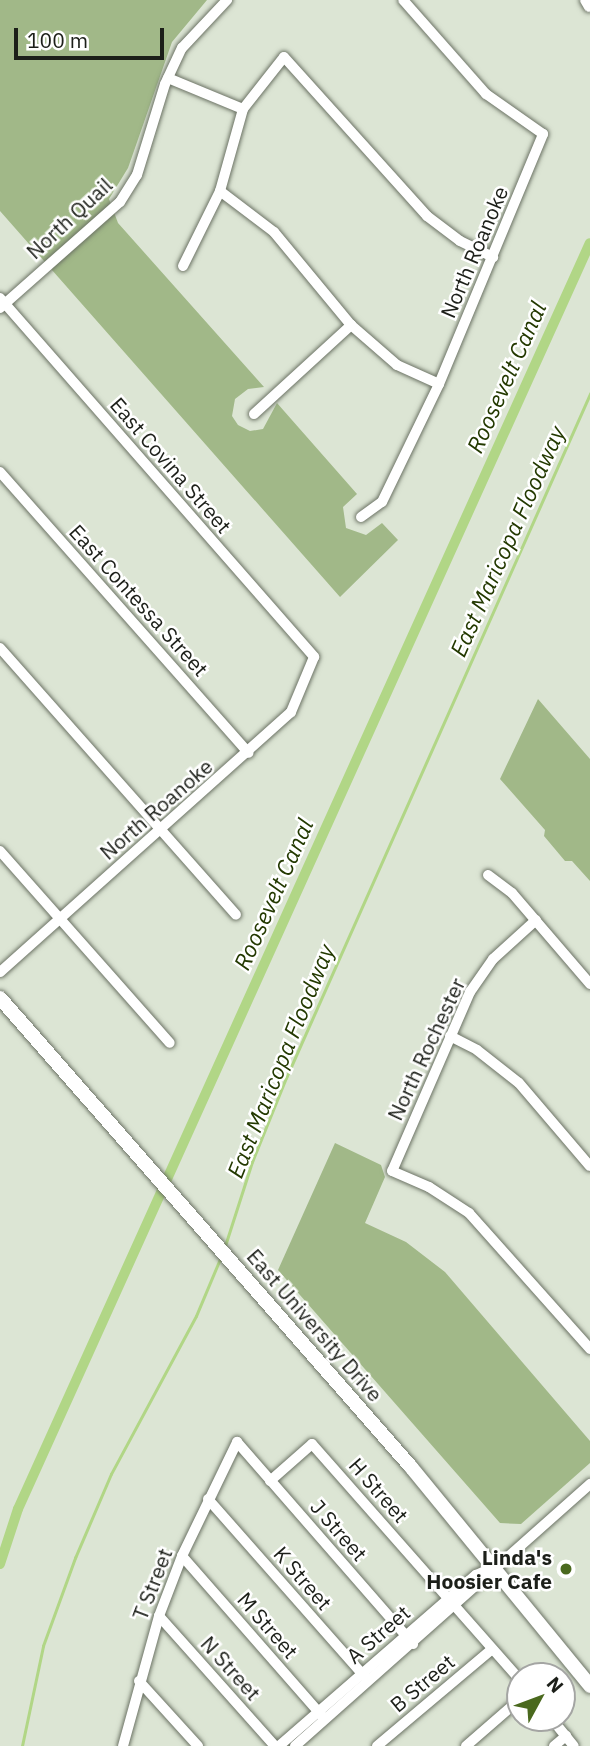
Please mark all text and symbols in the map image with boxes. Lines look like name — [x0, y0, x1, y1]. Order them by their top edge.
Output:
scale bar — [18, 14, 168, 58]
text: 100 m — [27, 26, 88, 54]
street label: North Quail — [21, 172, 117, 264]
street label: North Roanoke — [435, 182, 513, 322]
water label: Roosevelt Canal — [460, 297, 552, 457]
street label: East Covina Street — [105, 392, 237, 538]
water label: East Maricopa Floodway — [444, 422, 570, 660]
street label: East Contessa Street — [64, 519, 214, 681]
street label: North Roanoke — [95, 753, 217, 865]
water label: Roosevelt Canal — [227, 814, 319, 974]
water label: East Maricopa Floodway — [221, 940, 339, 1182]
street label: North Rochester — [382, 974, 470, 1124]
street label: East University Drive — [242, 1244, 388, 1406]
street label: H Street — [344, 1453, 414, 1527]
street label: J Street — [305, 1494, 373, 1566]
street label: K Street — [269, 1541, 337, 1615]
place label: Linda's Hoosier Cafe — [426, 1544, 552, 1594]
street label: T Street — [127, 1545, 177, 1623]
marker: Linda's Hoosier Cafe — [558, 1561, 574, 1577]
street label: M Street — [232, 1587, 304, 1663]
street label: A Street — [341, 1600, 415, 1668]
street label: N Street — [196, 1631, 266, 1705]
street label: B Street — [385, 1649, 459, 1717]
north arrow — [506, 1662, 576, 1732]
text: N — [542, 1671, 569, 1698]

